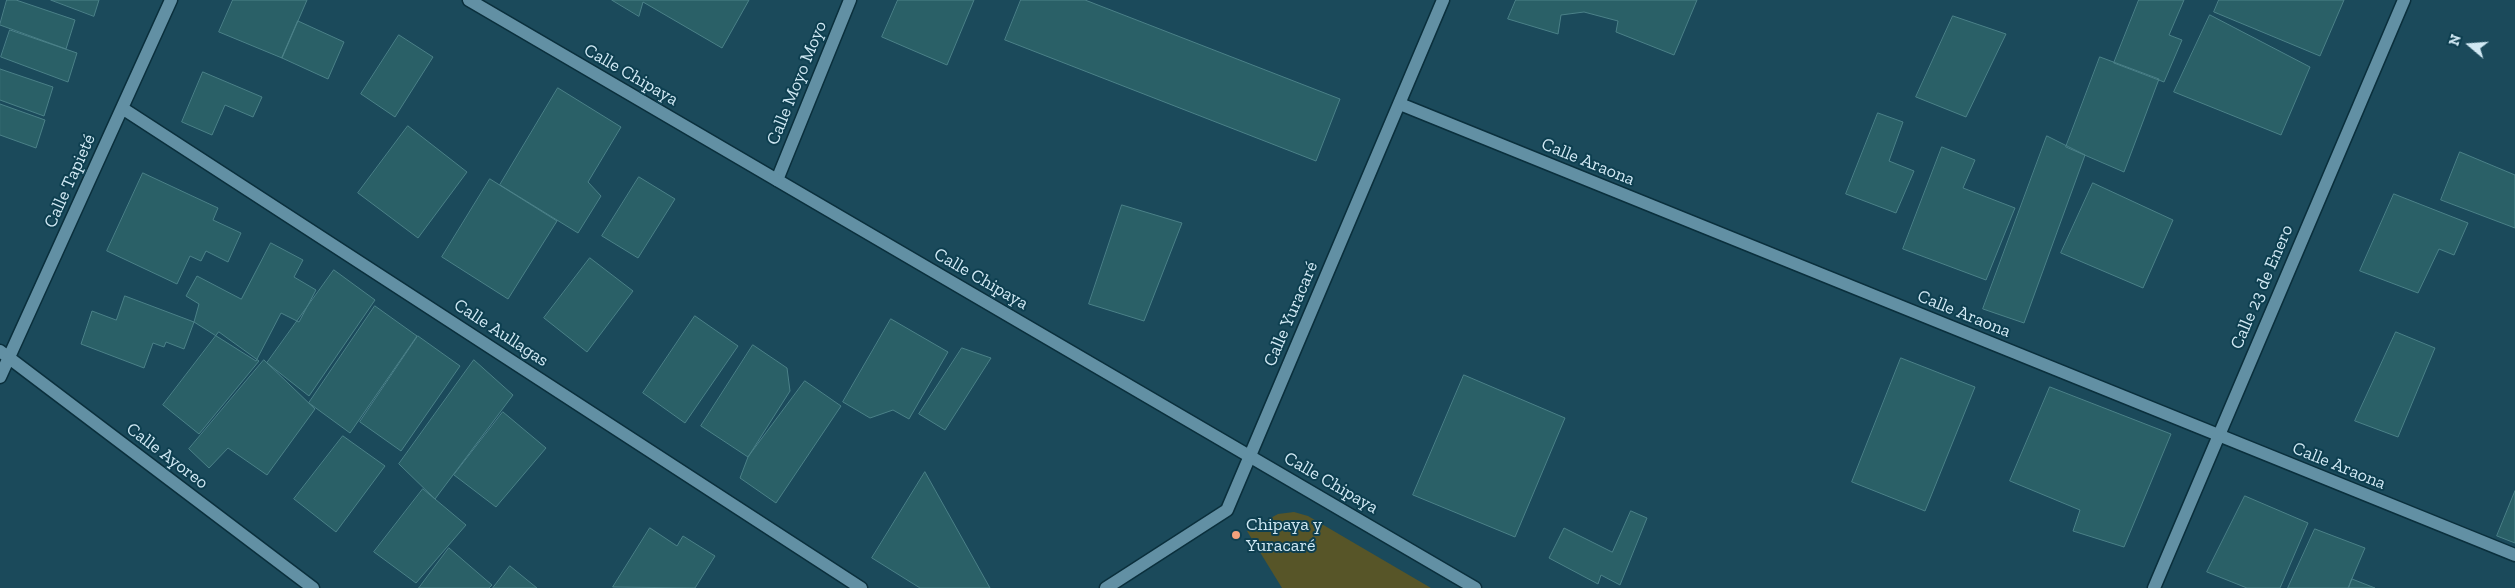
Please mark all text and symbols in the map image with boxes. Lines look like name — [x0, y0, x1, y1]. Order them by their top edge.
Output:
street label: Calle Moyo Moyo — [762, 18, 832, 148]
north arrow — [2445, 20, 2495, 70]
text: N — [2446, 33, 2465, 48]
street label: Calle Chipaya — [580, 39, 682, 111]
street label: Calle Tapieté — [40, 131, 100, 231]
street label: Calle Araona — [1538, 134, 1638, 190]
street label: Calle 23 de Enero — [2226, 221, 2298, 353]
street label: Calle Chipaya — [930, 243, 1032, 315]
street label: Calle Yuracaré — [1259, 258, 1323, 370]
street label: Calle Araona — [1914, 286, 2014, 342]
street label: Calle Aullagas — [450, 294, 552, 372]
street label: Calle Ayoreo — [122, 418, 212, 494]
street label: Calle Araona — [2289, 438, 2389, 494]
street label: Calle Chipaya — [1280, 447, 1382, 519]
place label: Chipaya y Yuracaré — [1246, 514, 1322, 556]
marker: Chipaya y Yuracaré — [1230, 529, 1242, 541]

